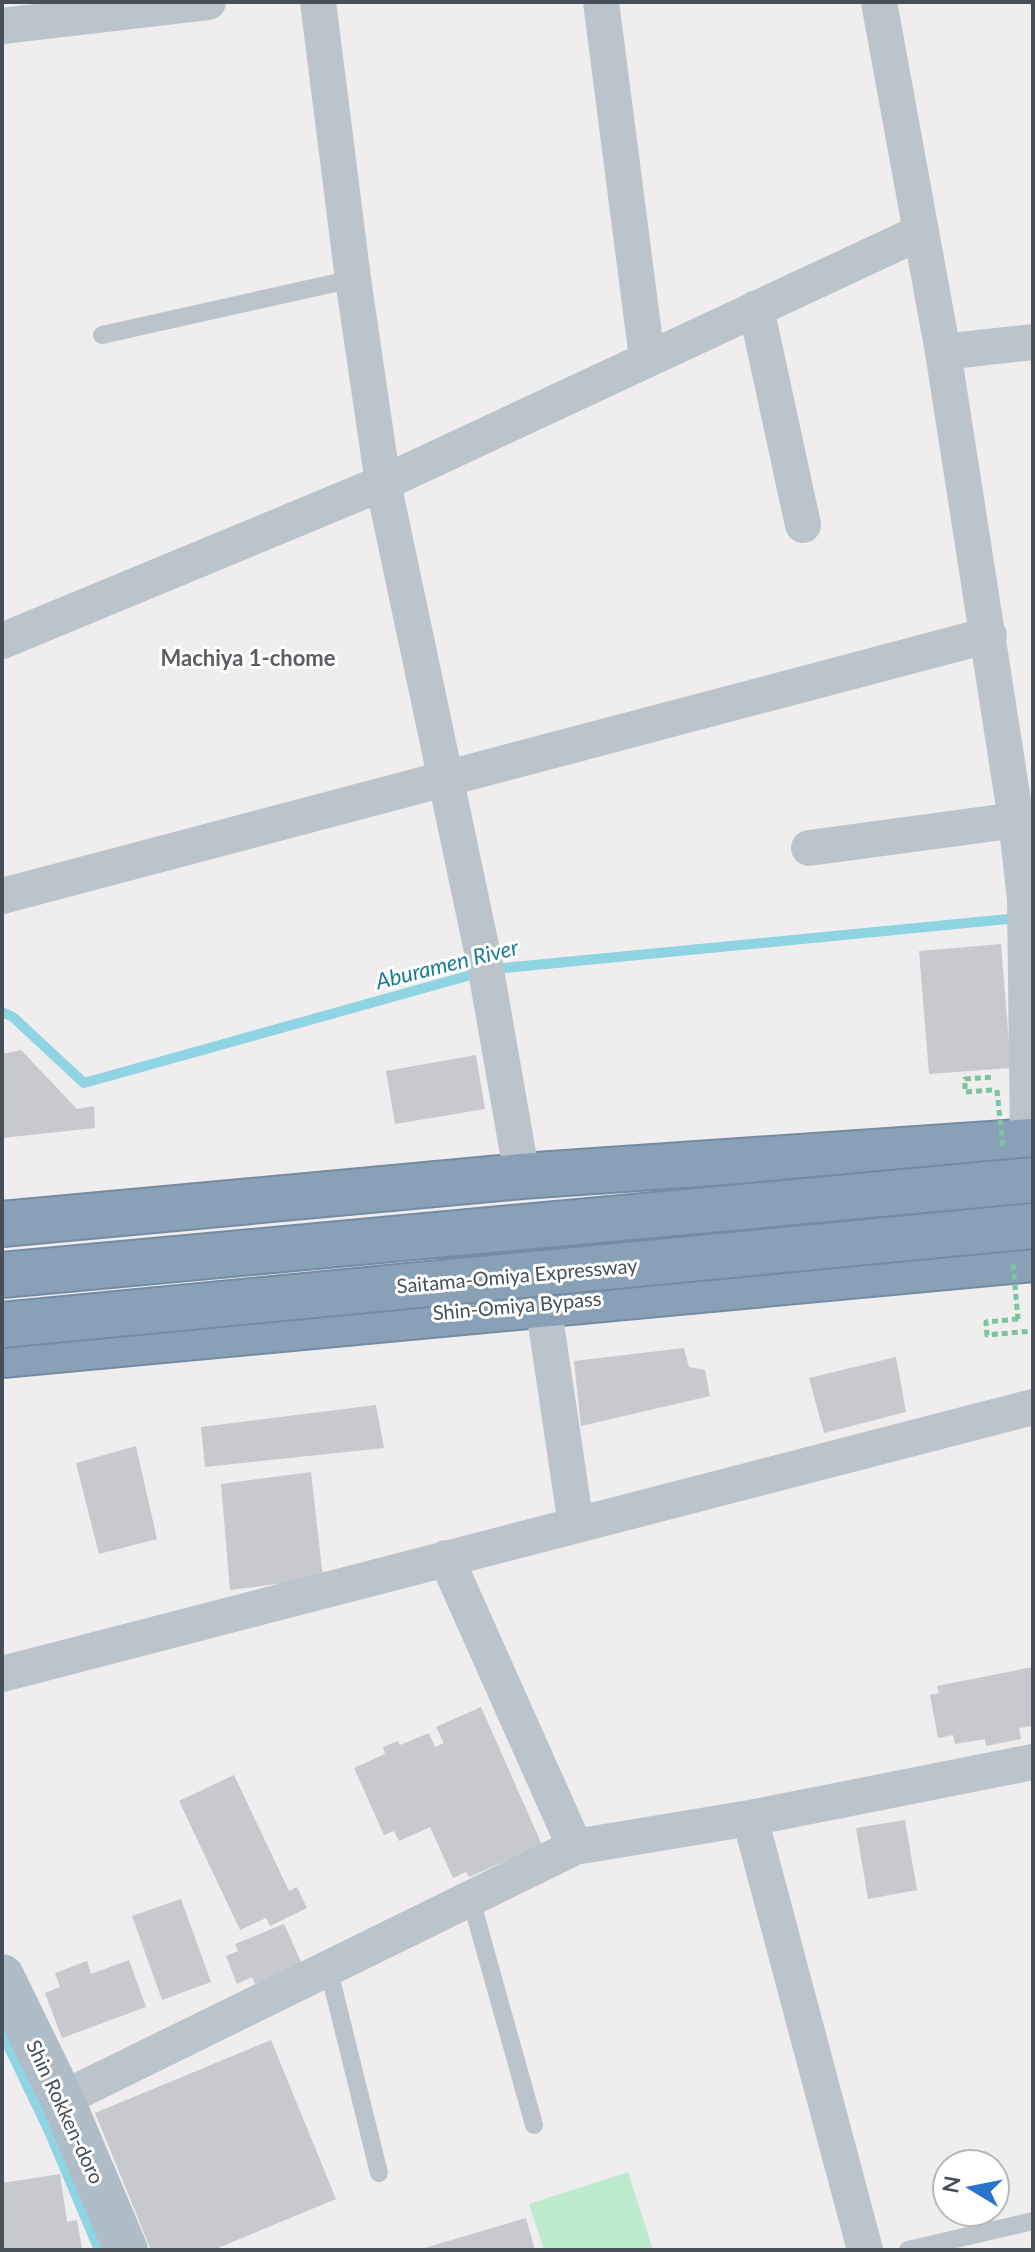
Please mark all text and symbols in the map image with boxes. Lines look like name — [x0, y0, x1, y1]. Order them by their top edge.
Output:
district label: Machiya 1-chome — [161, 644, 336, 671]
water label: Aburamen River — [372, 933, 521, 995]
street label: Saitama-Omiya Expressway — [395, 1252, 639, 1297]
street label: Shin-Omiya Bypass — [432, 1286, 602, 1324]
street label: Shin Rokken-doro — [22, 2036, 110, 2187]
north arrow — [931, 2148, 1011, 2228]
text: N — [936, 2174, 966, 2195]

